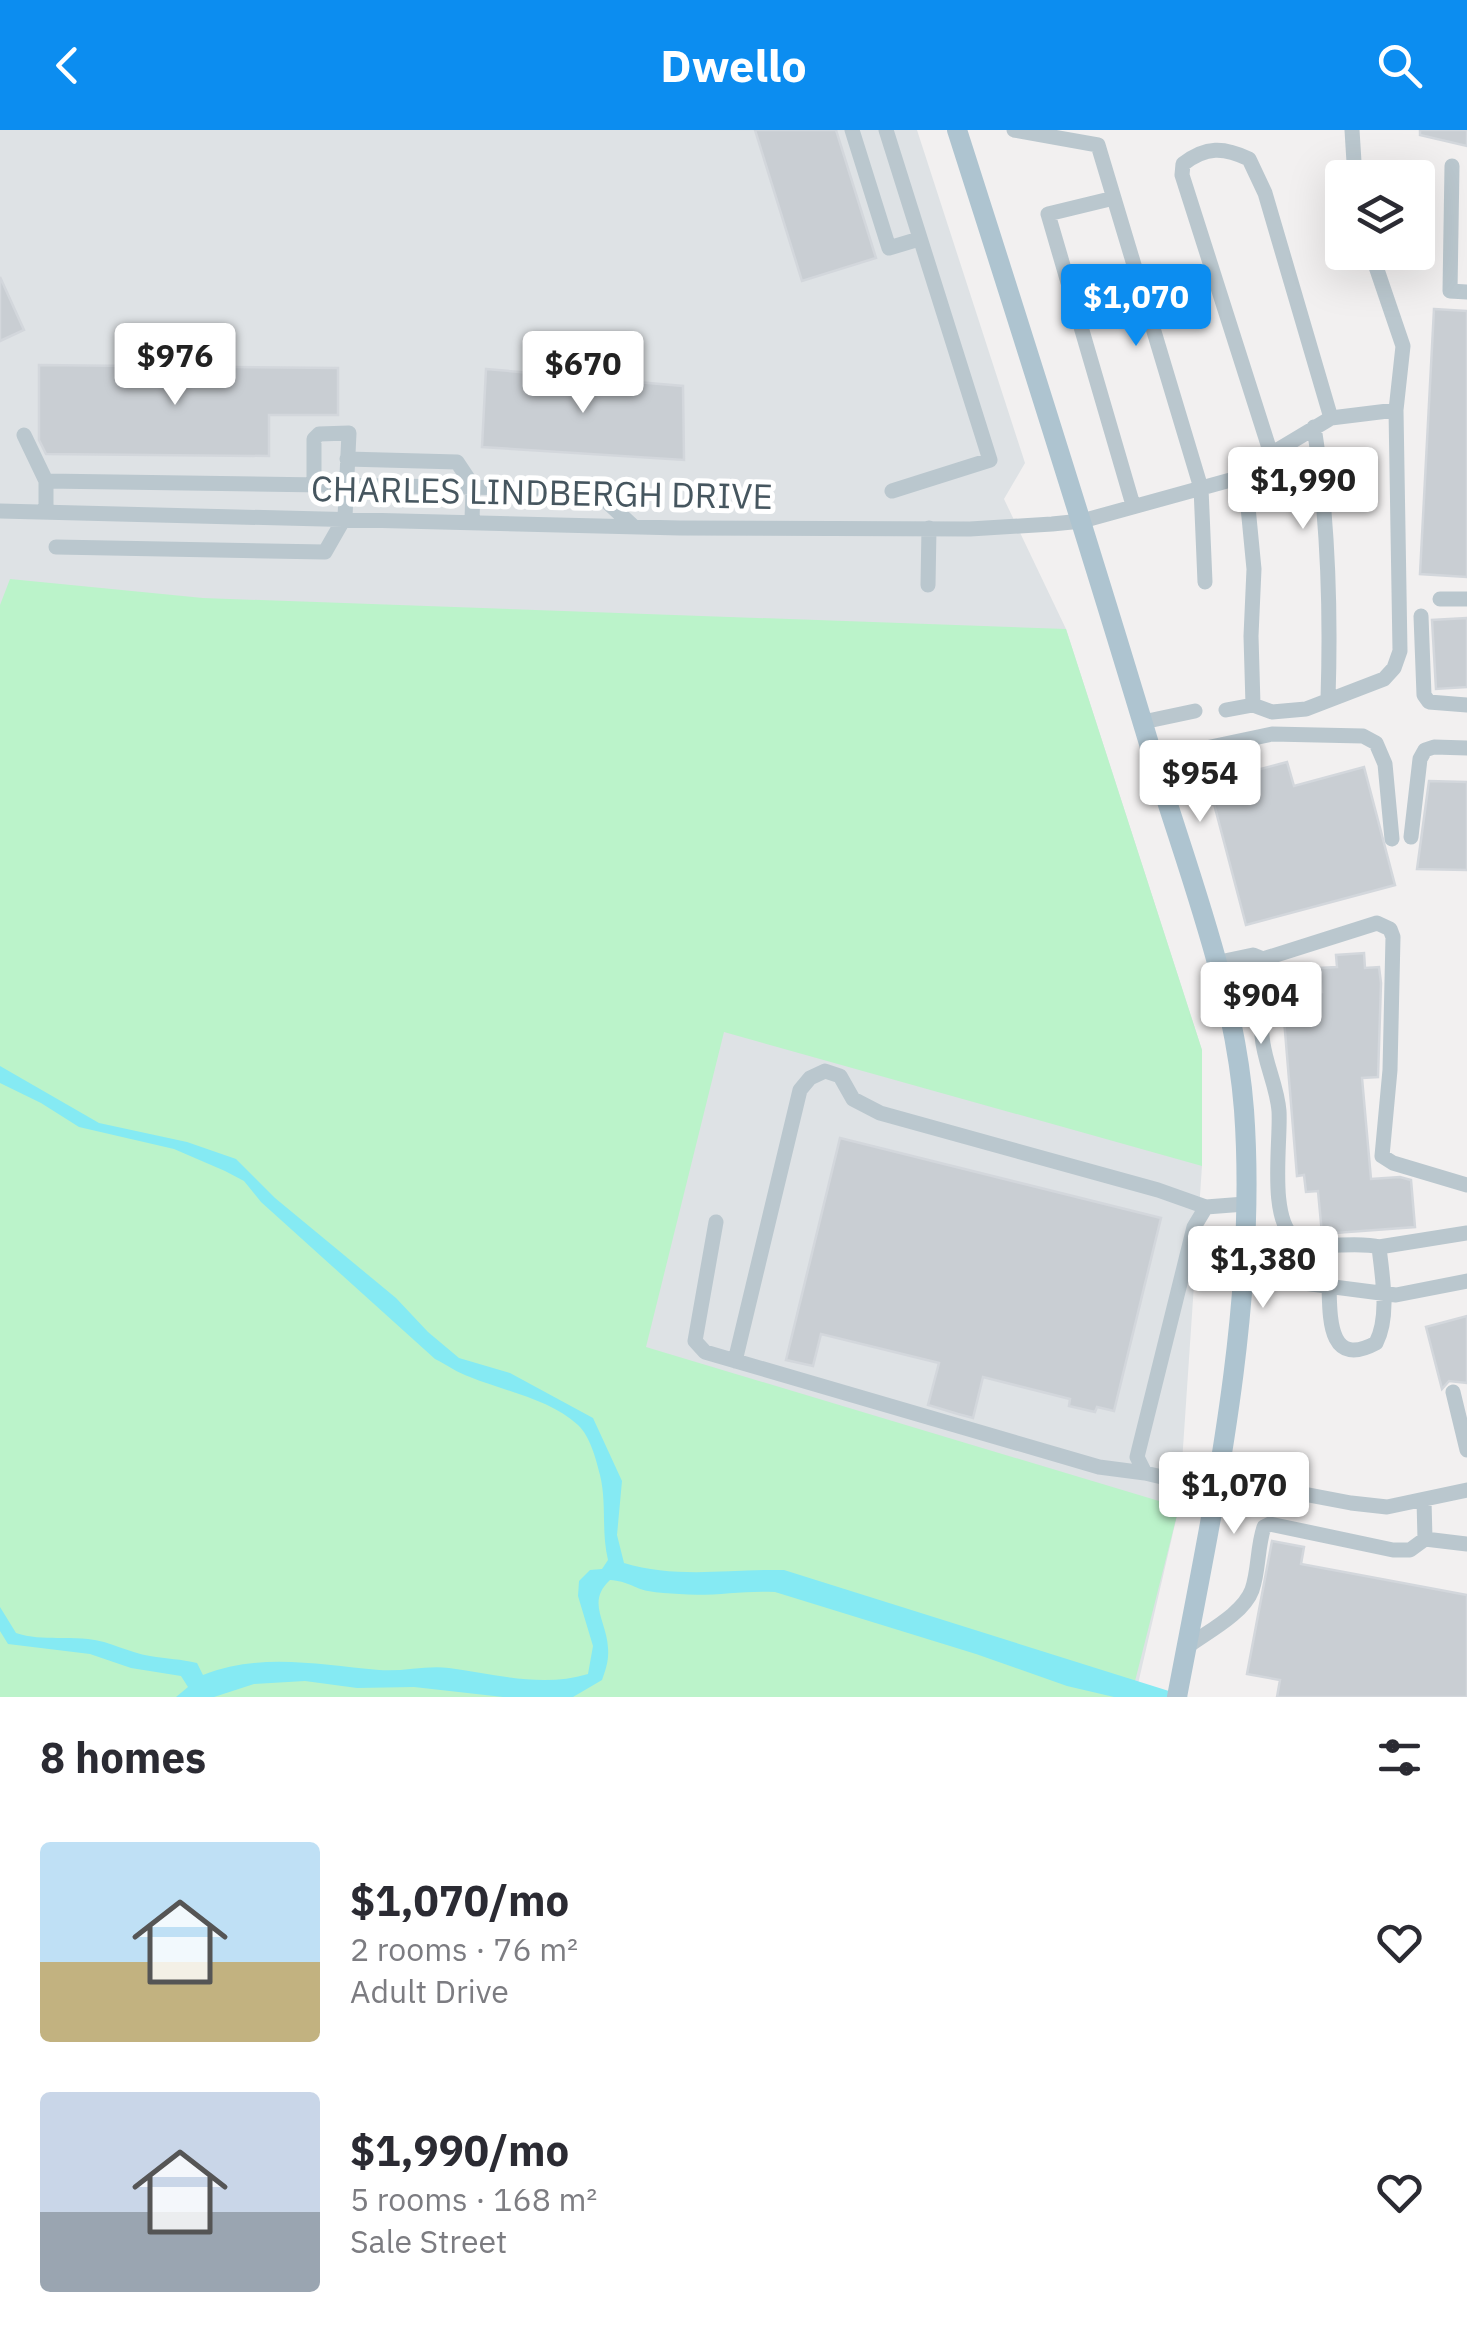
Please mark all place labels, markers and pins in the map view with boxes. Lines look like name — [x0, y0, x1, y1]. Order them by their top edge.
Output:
pin: $1,070 — [1055, 264, 1217, 349]
pin: $976 — [116, 323, 234, 408]
pin: $670 — [524, 331, 642, 416]
pin: $1,990 — [1222, 447, 1384, 532]
pin: $954 — [1141, 740, 1259, 825]
pin: $904 — [1202, 962, 1320, 1047]
pin: $1,380 — [1182, 1226, 1344, 1311]
pin: $1,070 — [1153, 1452, 1315, 1537]

